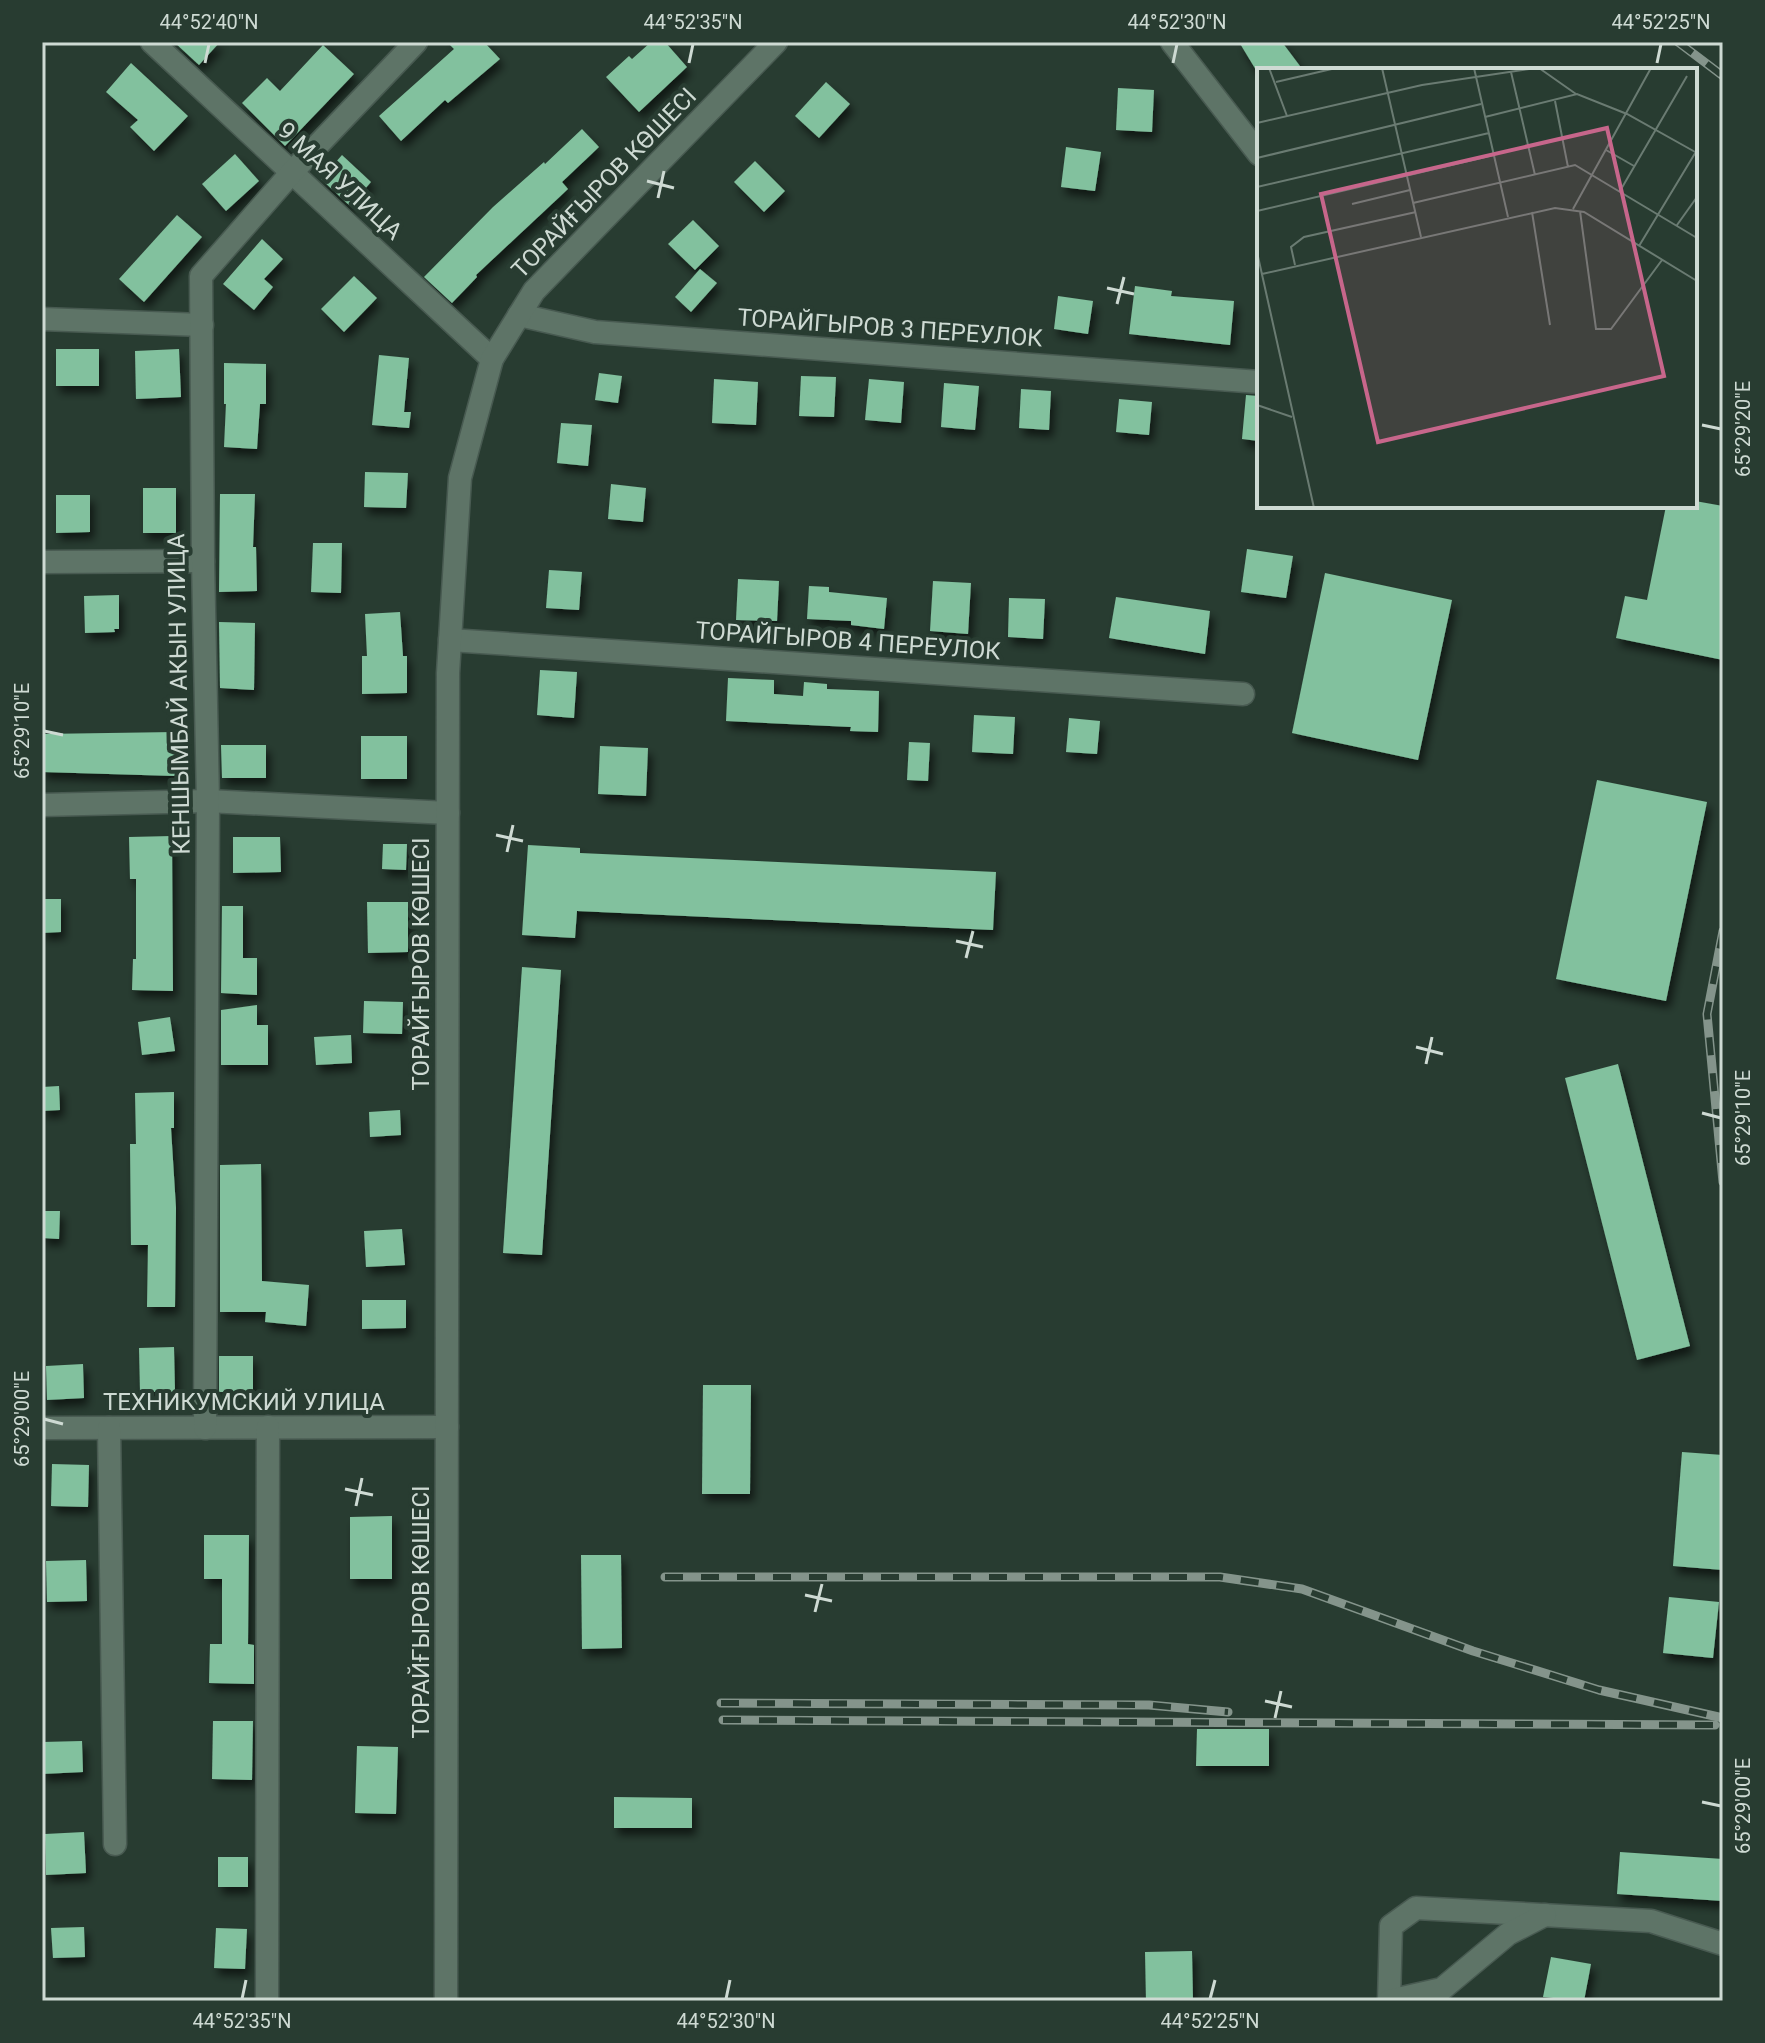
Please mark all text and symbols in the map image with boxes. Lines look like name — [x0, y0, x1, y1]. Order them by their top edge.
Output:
text: 44°52'40"N — [159, 10, 259, 34]
text: 44°52'35"N — [643, 10, 743, 34]
text: 44°52'30"N — [1127, 10, 1227, 34]
text: 44°52'25"N — [1611, 10, 1711, 34]
inset map — [1257, 68, 1697, 508]
street label: ТОРАЙҒЫРОВ КӨШЕСІ — [506, 82, 702, 284]
street label: 9 МАЯ УЛИЦА — [272, 116, 408, 246]
street label: ТОРАЙГЫРОВ 3 ПЕРЕУЛОК — [736, 303, 1044, 353]
text: 65°29'20"E — [1731, 381, 1755, 477]
street label: КЕНШЫМБАЙ АКЫН УЛИЦА — [162, 533, 196, 855]
street label: ТОРАЙГЫРОВ 4 ПЕРЕУЛОК — [694, 616, 1002, 666]
text: 65°29'10"E — [10, 683, 34, 779]
street label: ТОРАЙҒЫРОВ КӨШЕСІ — [407, 837, 435, 1091]
text: 65°29'10"E — [1731, 1070, 1755, 1166]
text: 65°29'00"E — [10, 1371, 34, 1467]
street label: ТЕХНИКУМСКИЙ УЛИЦА — [103, 1388, 385, 1416]
street label: ТОРАЙҒЫРОВ КӨШЕСІ — [407, 1485, 435, 1739]
text: 65°29'00"E — [1731, 1758, 1755, 1854]
text: 44°52'35"N — [192, 2009, 292, 2033]
text: 44°52'30"N — [676, 2009, 776, 2033]
text: 44°52'25"N — [1160, 2009, 1260, 2033]

